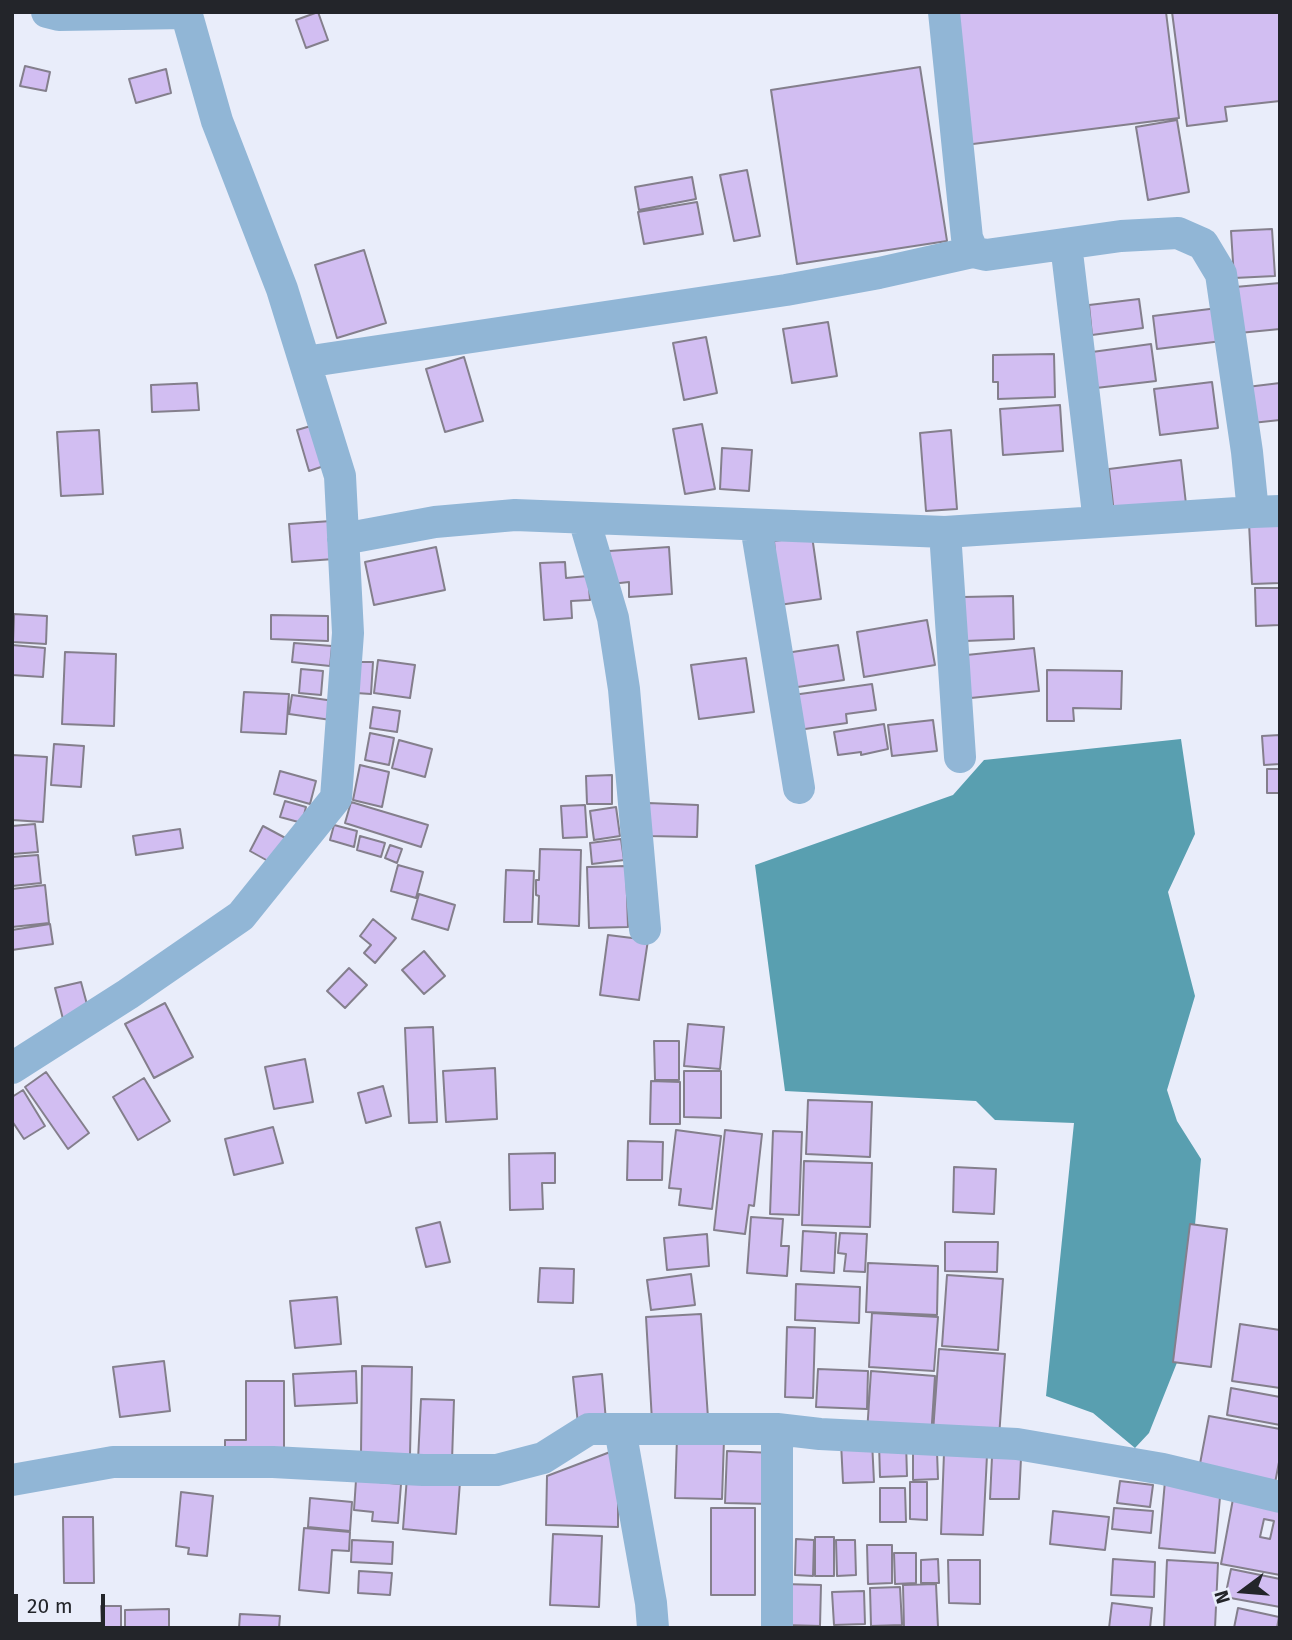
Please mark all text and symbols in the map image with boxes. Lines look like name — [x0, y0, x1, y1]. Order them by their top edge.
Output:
north arrow — [1208, 1556, 1278, 1626]
scale bar — [18, 1580, 108, 1624]
text: N — [1210, 1588, 1235, 1606]
text: 20 m — [27, 1593, 73, 1619]

